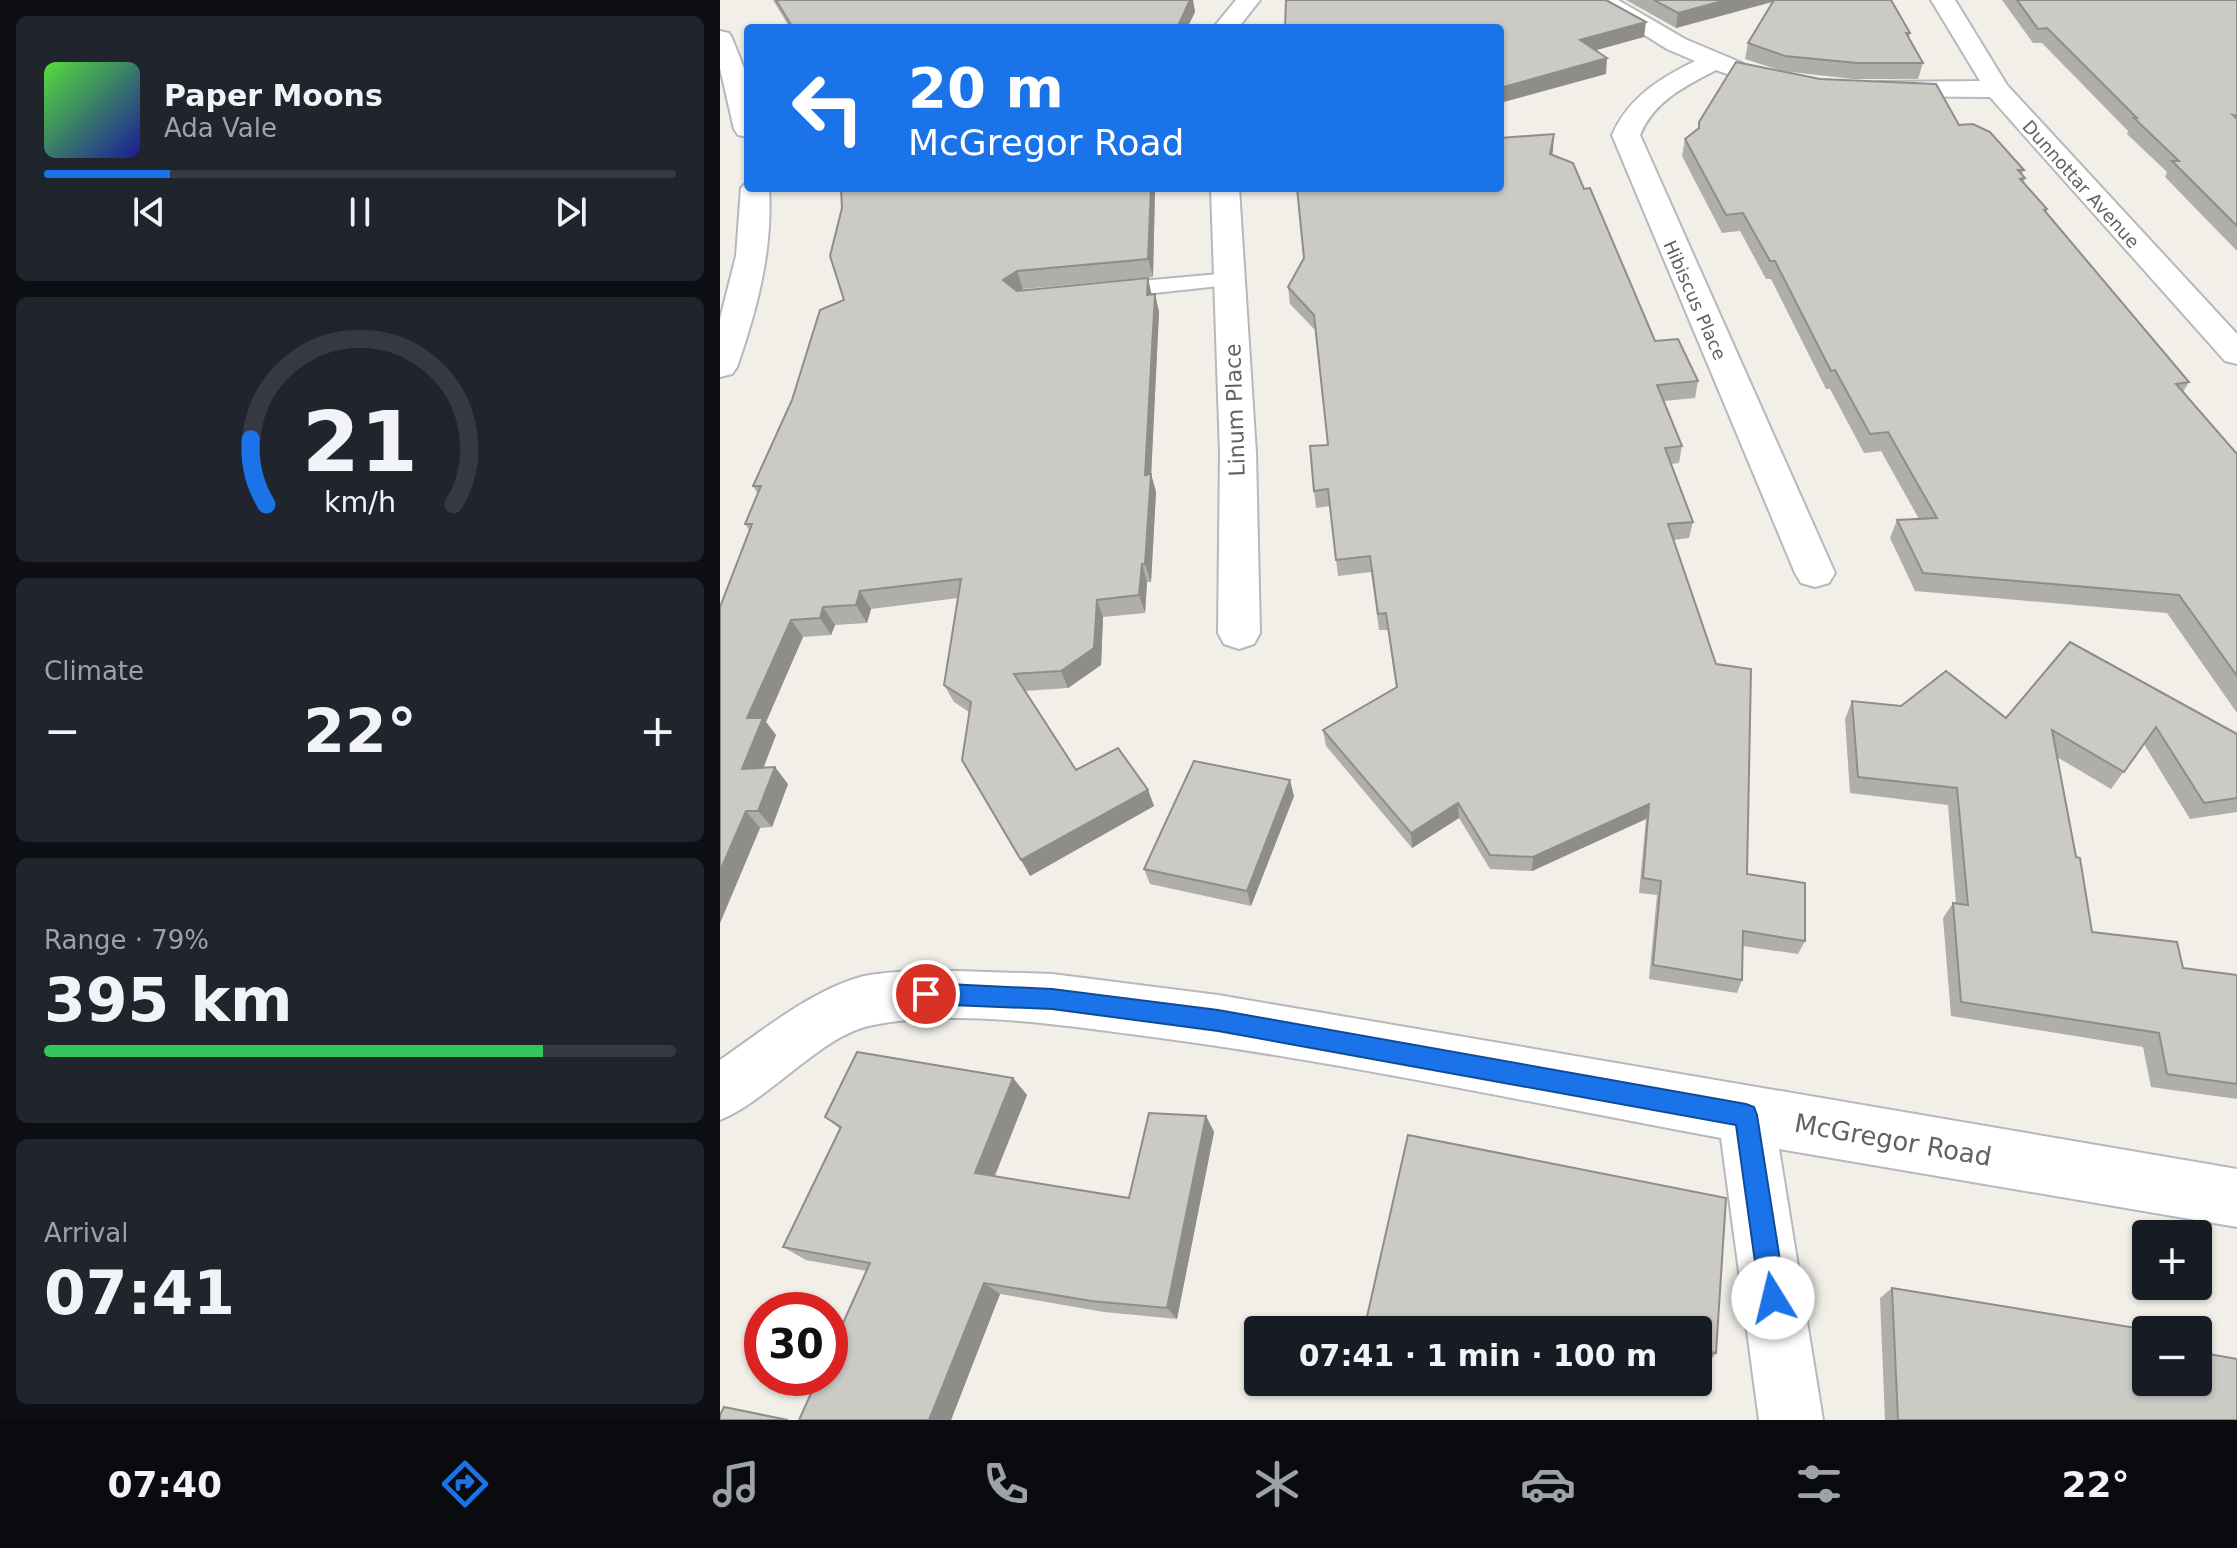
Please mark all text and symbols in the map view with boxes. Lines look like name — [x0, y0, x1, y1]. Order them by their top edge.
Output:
text: 20 m — [908, 55, 1064, 120]
icon: left — [776, 56, 880, 160]
text: Paper Moons — [164, 78, 383, 113]
text: Ada Vale — [164, 113, 277, 143]
street label: Dunnottar Avenue — [2018, 116, 2144, 252]
text: McGregor Road — [908, 122, 1184, 163]
icon: previous — [127, 190, 171, 234]
icon: pause — [338, 190, 382, 234]
icon: next — [549, 190, 593, 234]
street label: Hibiscus Place — [1659, 237, 1731, 363]
street label: Linum Place — [1220, 343, 1250, 477]
text: 21 — [302, 394, 418, 491]
text: km/h — [324, 485, 396, 519]
text: Climate — [44, 656, 144, 686]
text: 22° — [303, 696, 417, 766]
text: − — [44, 705, 81, 756]
text: + — [639, 705, 676, 756]
text: Range · 79% — [44, 925, 209, 955]
pin — [892, 960, 960, 1028]
text: 395 km — [44, 965, 293, 1035]
icon: arrive — [904, 972, 948, 1016]
street label: McGregor Road — [1792, 1108, 1994, 1172]
text: Arrival — [44, 1218, 128, 1248]
map controls — [2132, 1220, 2212, 1396]
button: + — [2132, 1220, 2212, 1300]
position arrow — [1731, 1256, 1815, 1340]
text: 07:41 — [44, 1258, 235, 1328]
speed limit sign: 30 — [744, 1292, 848, 1396]
button: − — [2132, 1316, 2212, 1396]
text: 07:41 · 1 min · 100 m — [1299, 1338, 1657, 1373]
icon: directions — [437, 1456, 493, 1512]
icon: music — [708, 1456, 764, 1512]
icon: phone — [978, 1456, 1034, 1512]
icon: climate — [1249, 1456, 1305, 1512]
icon: car — [1520, 1456, 1576, 1512]
icon: filters — [1791, 1456, 1847, 1512]
text: 07:40 — [107, 1464, 222, 1505]
text: 22° — [2061, 1464, 2130, 1505]

